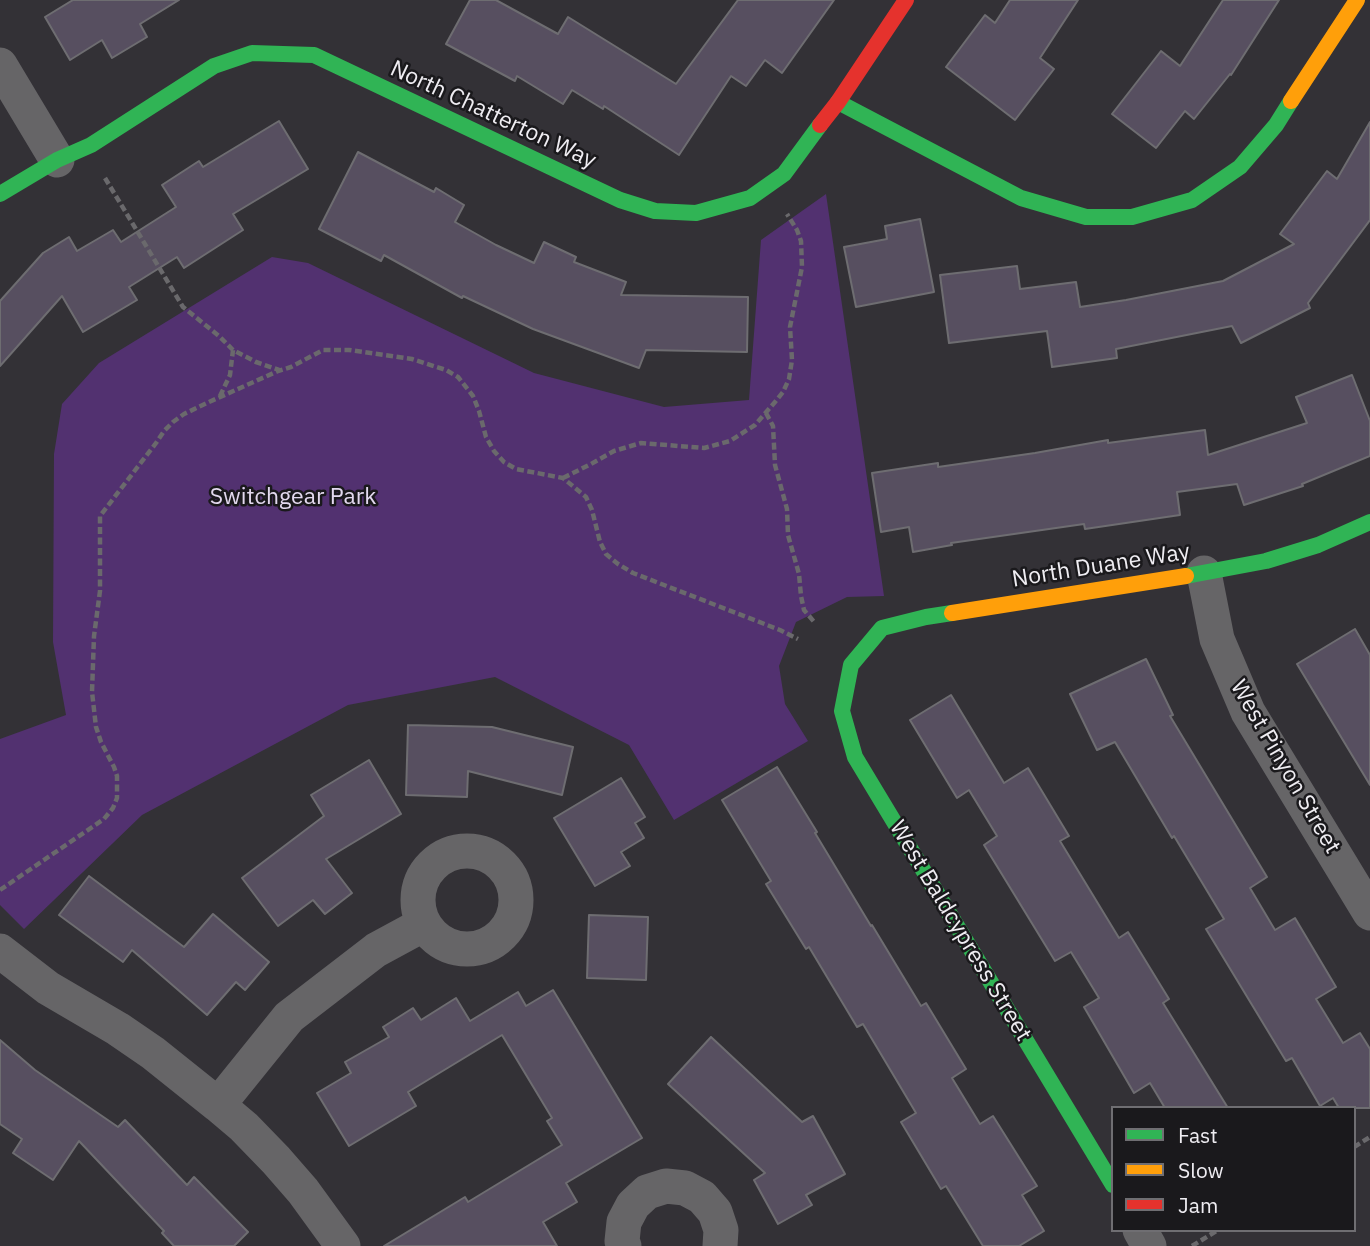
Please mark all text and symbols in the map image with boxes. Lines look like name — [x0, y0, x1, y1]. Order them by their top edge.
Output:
street label: North Chatterton Way — [386, 55, 600, 175]
park label: Switchgear Park — [210, 483, 376, 511]
street label: North Duane Way — [1010, 538, 1192, 594]
street label: West Pinyon Street — [1224, 675, 1346, 859]
street label: West Baldcypress Street — [883, 816, 1037, 1046]
legend — [1111, 1106, 1356, 1232]
text: Fast — [1178, 1121, 1218, 1149]
text: Slow — [1178, 1156, 1224, 1184]
text: Jam — [1178, 1191, 1218, 1219]

